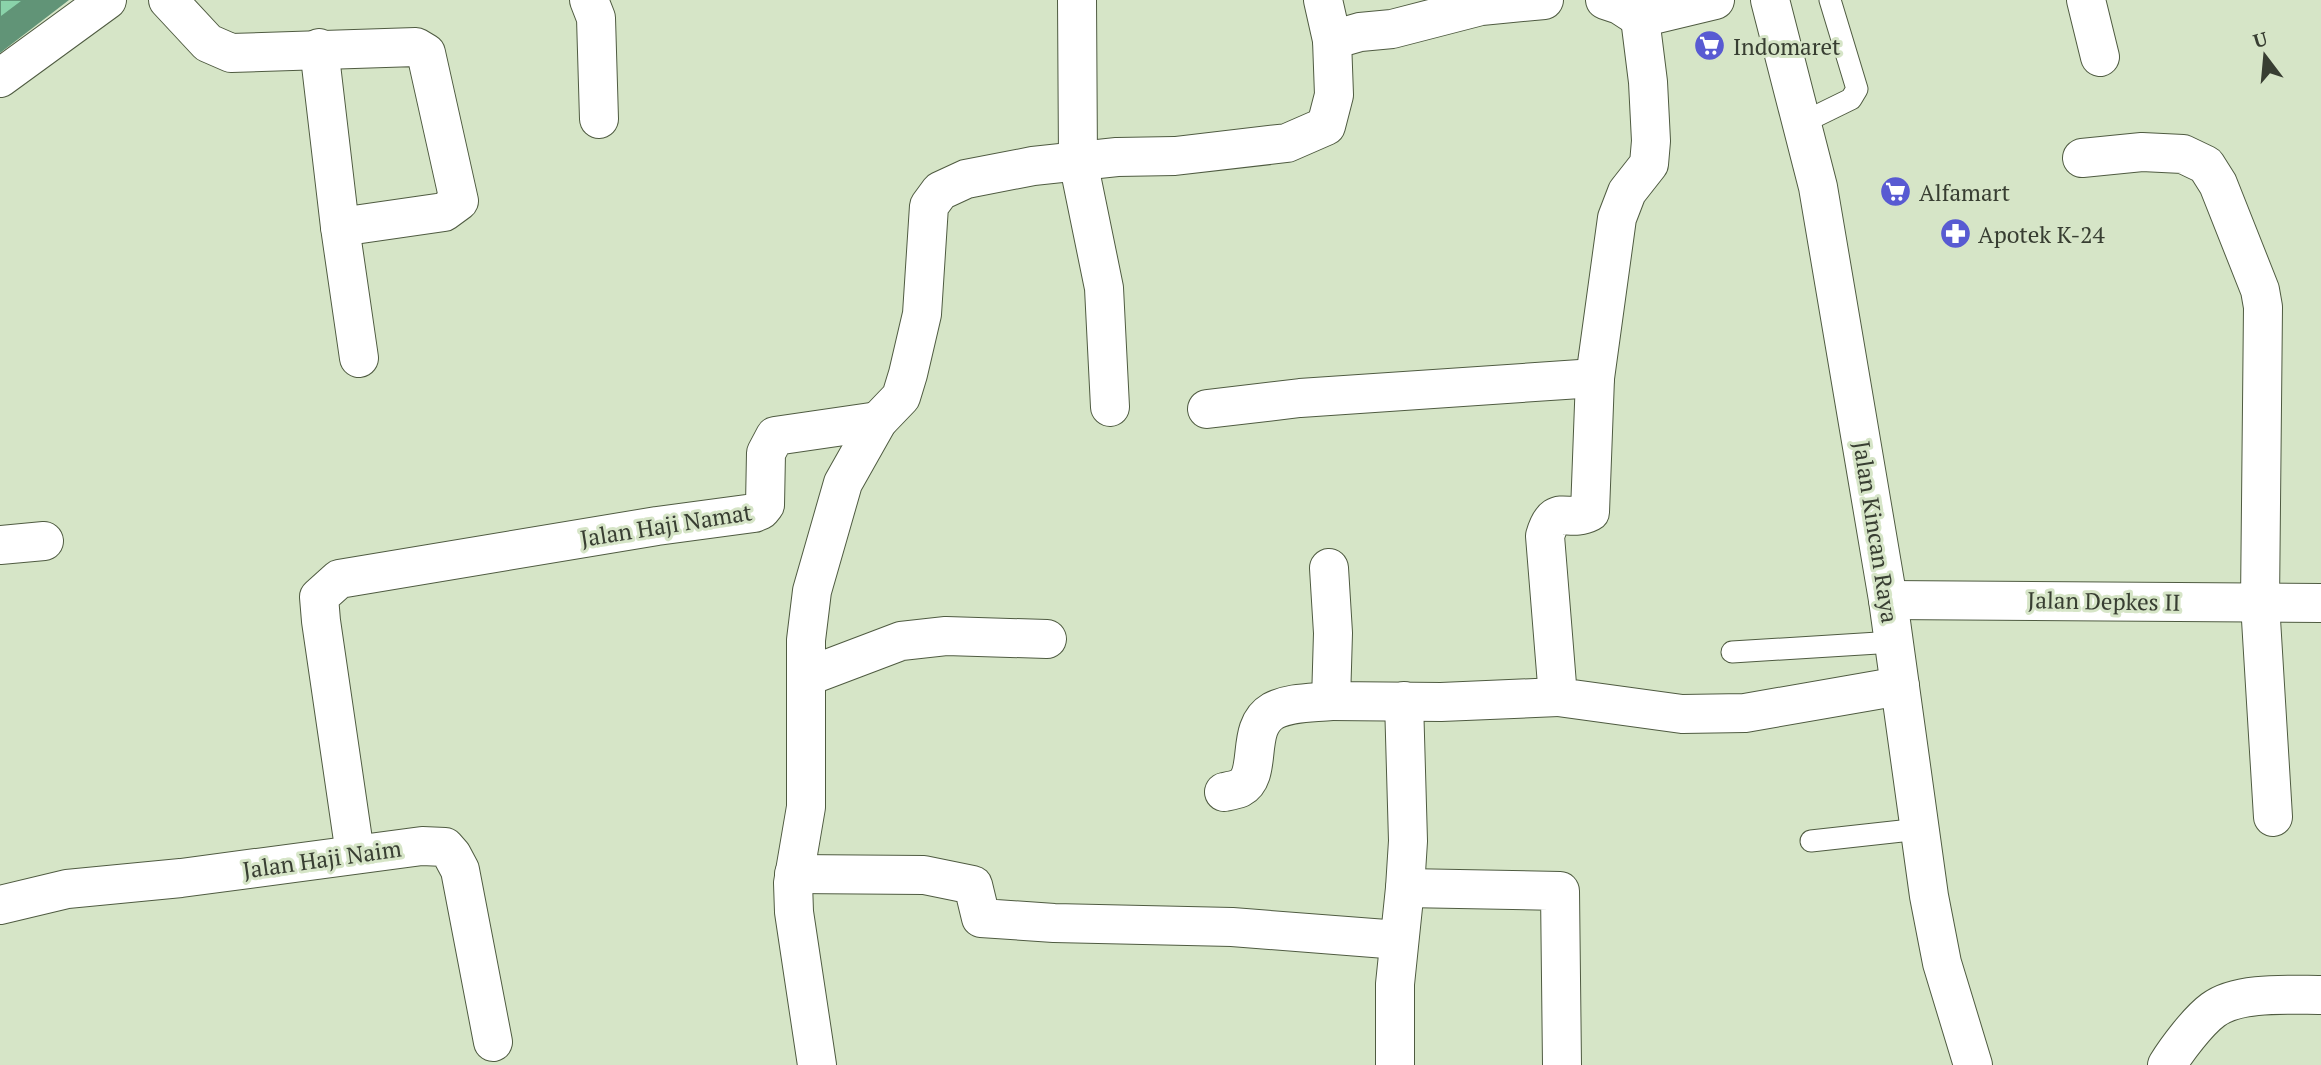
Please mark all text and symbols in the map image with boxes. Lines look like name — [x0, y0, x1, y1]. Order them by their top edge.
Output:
north arrow — [2230, 21, 2300, 91]
text: U — [2250, 25, 2271, 53]
supermarket icon: Indomaret — [1693, 29, 1727, 63]
place label: Indomaret — [1733, 31, 1841, 62]
supermarket icon: Alfamart — [1879, 175, 1913, 209]
place label: Alfamart — [1919, 177, 2010, 208]
pharmacy icon: Apotek K-24 — [1938, 217, 1972, 251]
place label: Apotek K-24 — [1978, 219, 2106, 250]
street label: Jalan Kincan Raya — [1846, 439, 1906, 626]
street label: Jalan Haji Namat — [578, 496, 754, 554]
street label: Jalan Depkes II — [2027, 584, 2181, 618]
street label: Jalan Haji Naim — [241, 832, 404, 885]

